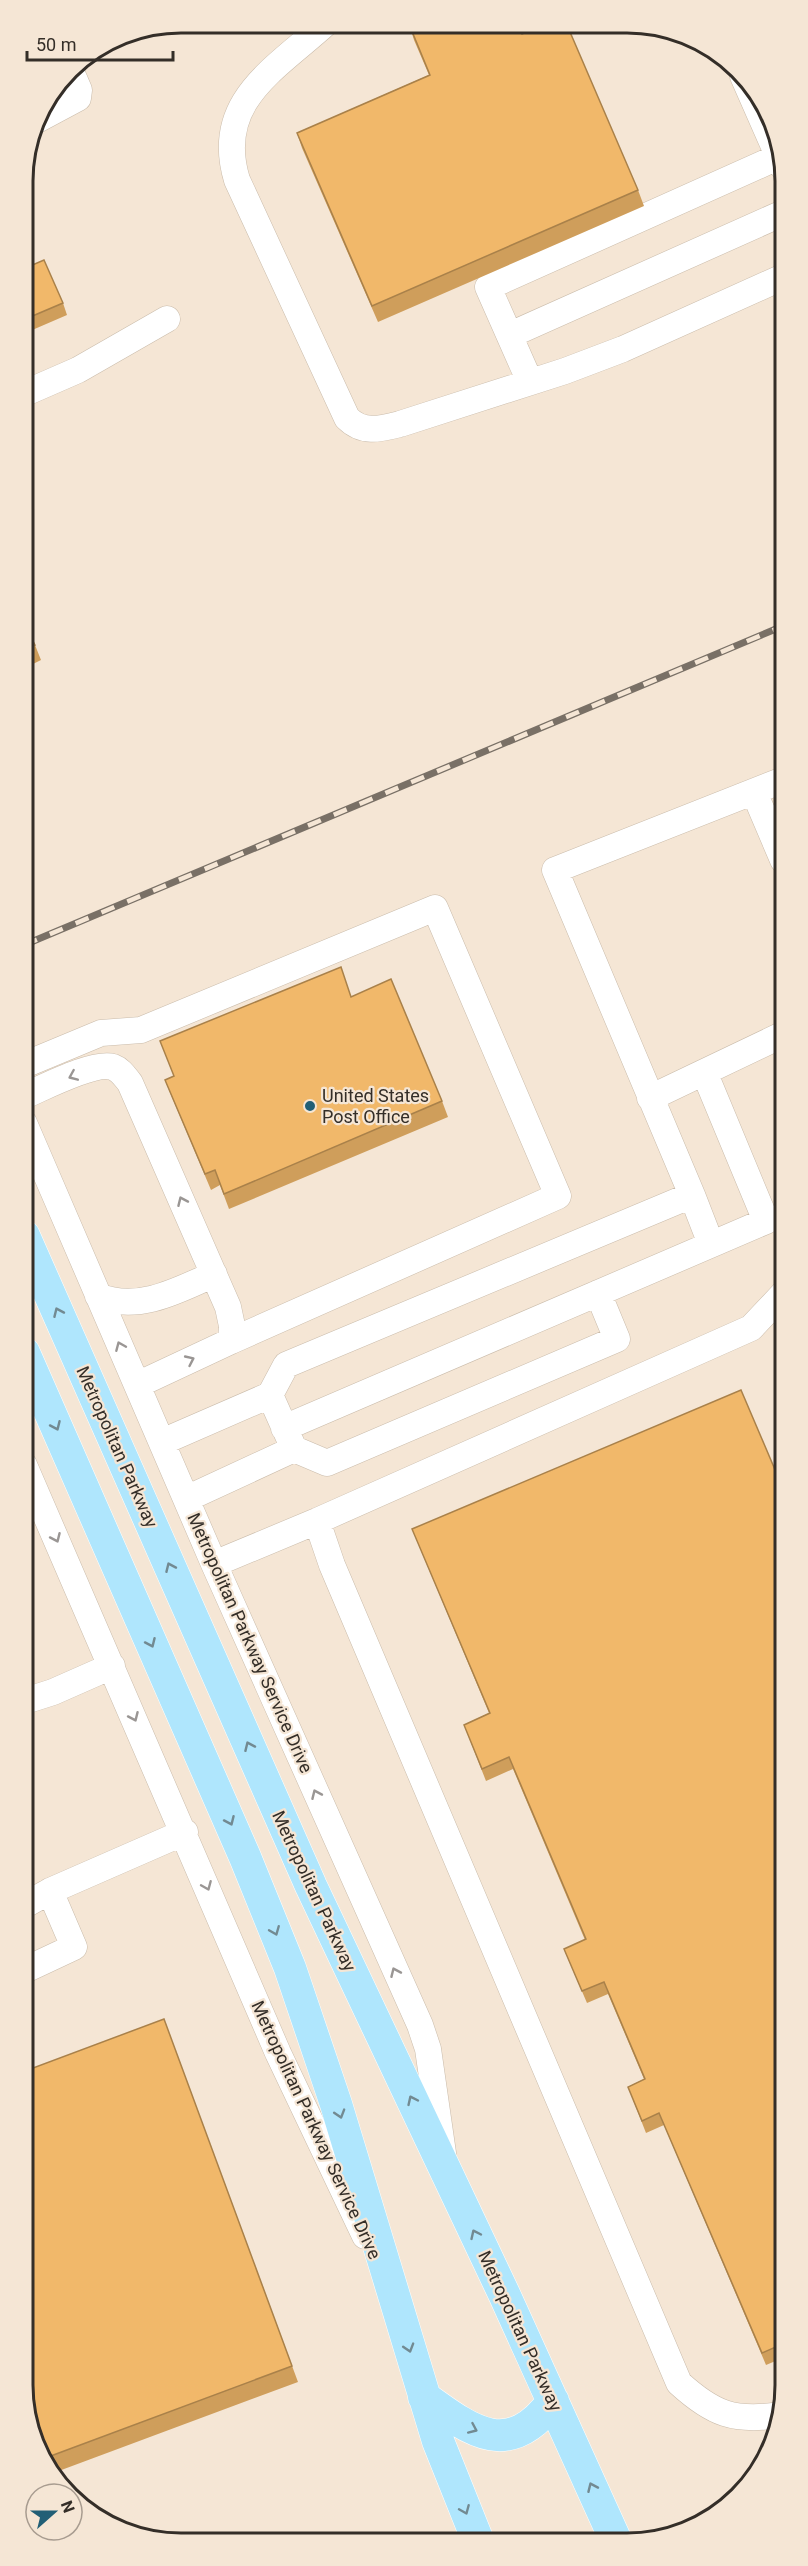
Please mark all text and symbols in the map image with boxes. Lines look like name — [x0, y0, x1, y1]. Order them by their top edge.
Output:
scale bar — [27, 24, 172, 62]
text: 50 m — [36, 34, 76, 55]
one-way arrow — [68, 1069, 79, 1081]
place label: United States Post Office — [322, 1085, 429, 1127]
marker: United States Post Office — [303, 1099, 317, 1113]
one-way arrow — [177, 1197, 189, 1208]
one-way arrow — [53, 1307, 65, 1318]
one-way arrow — [115, 1341, 127, 1352]
one-way arrow — [183, 1356, 194, 1368]
street label: Metropolitan Parkway — [72, 1363, 163, 1531]
one-way arrow — [49, 1420, 61, 1431]
street label: Metropolitan Parkway Service Drive — [183, 1510, 317, 1776]
one-way arrow — [49, 1532, 61, 1543]
one-way arrow — [165, 1563, 177, 1574]
one-way arrow — [144, 1637, 156, 1648]
one-way arrow — [127, 1711, 139, 1722]
one-way arrow — [244, 1741, 256, 1752]
one-way arrow — [311, 1789, 323, 1800]
street label: Metropolitan Parkway — [268, 1807, 361, 1975]
one-way arrow — [223, 1815, 235, 1826]
one-way arrow — [200, 1879, 212, 1890]
one-way arrow — [267, 1925, 280, 1935]
one-way arrow — [391, 1967, 403, 1978]
street label: Metropolitan Parkway Service Drive — [247, 1997, 386, 2262]
one-way arrow — [407, 2095, 419, 2106]
one-way arrow — [333, 2108, 345, 2119]
one-way arrow — [471, 2229, 483, 2240]
street label: Metropolitan Parkway — [474, 2247, 567, 2415]
one-way arrow — [402, 2342, 414, 2353]
one-way arrow — [466, 2422, 477, 2434]
north arrow — [24, 2482, 84, 2542]
one-way arrow — [587, 2483, 599, 2494]
text: N — [57, 2498, 78, 2515]
one-way arrow — [458, 2504, 470, 2515]

